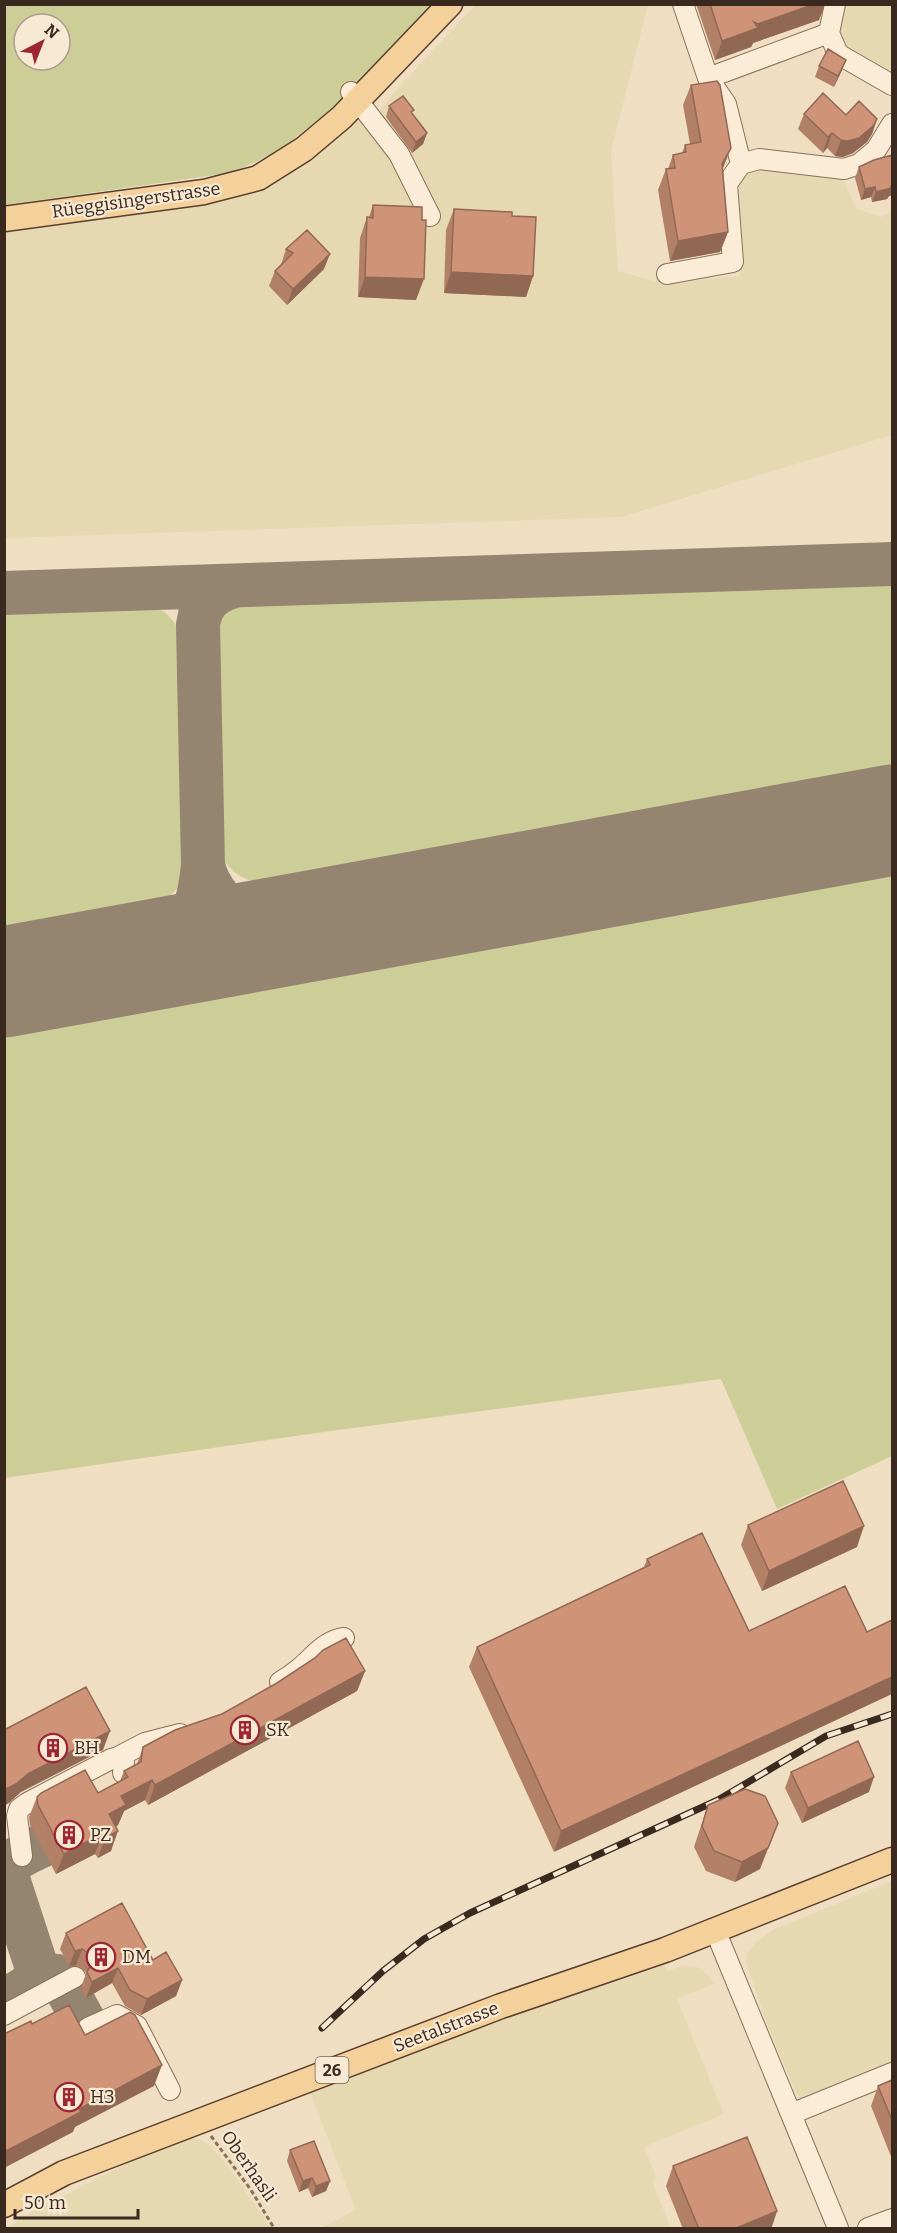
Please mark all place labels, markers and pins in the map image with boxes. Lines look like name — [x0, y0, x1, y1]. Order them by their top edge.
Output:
building icon: SK — [229, 1714, 261, 1746]
place label: SK — [266, 1719, 290, 1741]
building icon: BH — [37, 1732, 69, 1764]
place label: BH — [74, 1737, 99, 1759]
building icon: PZ — [53, 1819, 85, 1851]
place label: PZ — [90, 1824, 111, 1846]
building icon: DM — [85, 1941, 117, 1973]
place label: DM — [122, 1946, 151, 1968]
building icon: H3 — [53, 2081, 85, 2113]
place label: H3 — [90, 2086, 115, 2108]

